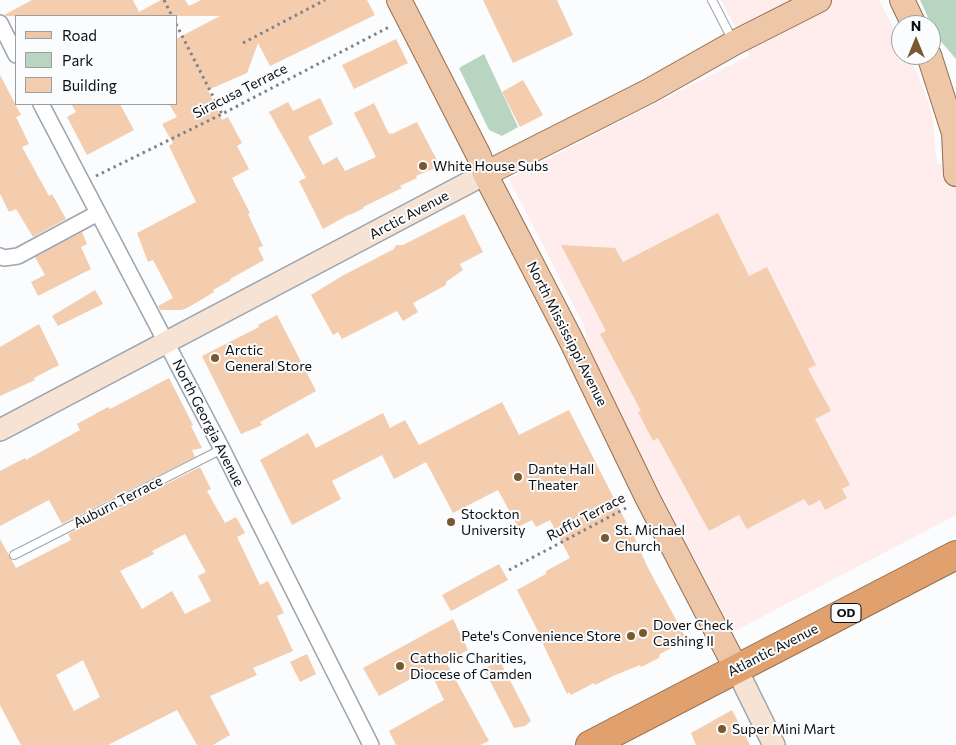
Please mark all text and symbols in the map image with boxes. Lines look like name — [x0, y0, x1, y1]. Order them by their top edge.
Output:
legend — [15, 15, 178, 105]
north arrow — [891, 15, 941, 65]
text: N — [911, 17, 921, 34]
text: Road — [62, 26, 97, 44]
text: Park — [62, 51, 93, 69]
street label: Siracusa Terrace — [190, 60, 290, 122]
text: Building — [62, 76, 117, 94]
place label: White House Subs — [433, 158, 548, 174]
marker: White House Subs — [417, 160, 429, 172]
street label: Arctic Avenue — [366, 187, 452, 243]
street label: North Mississippi Avenue — [523, 259, 611, 409]
place label: Arctic General Store — [225, 342, 312, 374]
marker: Arctic General Store — [209, 352, 221, 364]
street label: North Georgia Avenue — [169, 357, 247, 489]
place label: Dante Hall Theater — [528, 461, 594, 494]
marker: Dante Hall Theater — [512, 471, 524, 483]
street label: Auburn Terrace — [71, 472, 165, 532]
street label: Ruffu Terrace — [544, 489, 628, 545]
place label: Stockton University — [461, 506, 525, 538]
marker: Stockton University — [445, 516, 457, 528]
place label: St. Michael Church — [615, 522, 685, 554]
marker: St. Michael Church — [599, 532, 611, 544]
road number: OD — [831, 604, 861, 622]
place label: Dover Check Cashing II — [653, 617, 734, 650]
street label: Atlantic Avenue — [725, 620, 821, 680]
marker: Dover Check Cashing II — [637, 627, 649, 639]
place label: Pete's Convenience Store — [461, 628, 621, 644]
marker: Pete's Convenience Store — [625, 630, 637, 642]
place label: Catholic Charities, Diocese of Camden — [410, 650, 532, 682]
marker: Catholic Charities, Diocese of Camden — [394, 660, 406, 672]
place label: Super Mini Mart — [732, 721, 835, 737]
marker: Super Mini Mart — [716, 723, 728, 735]

